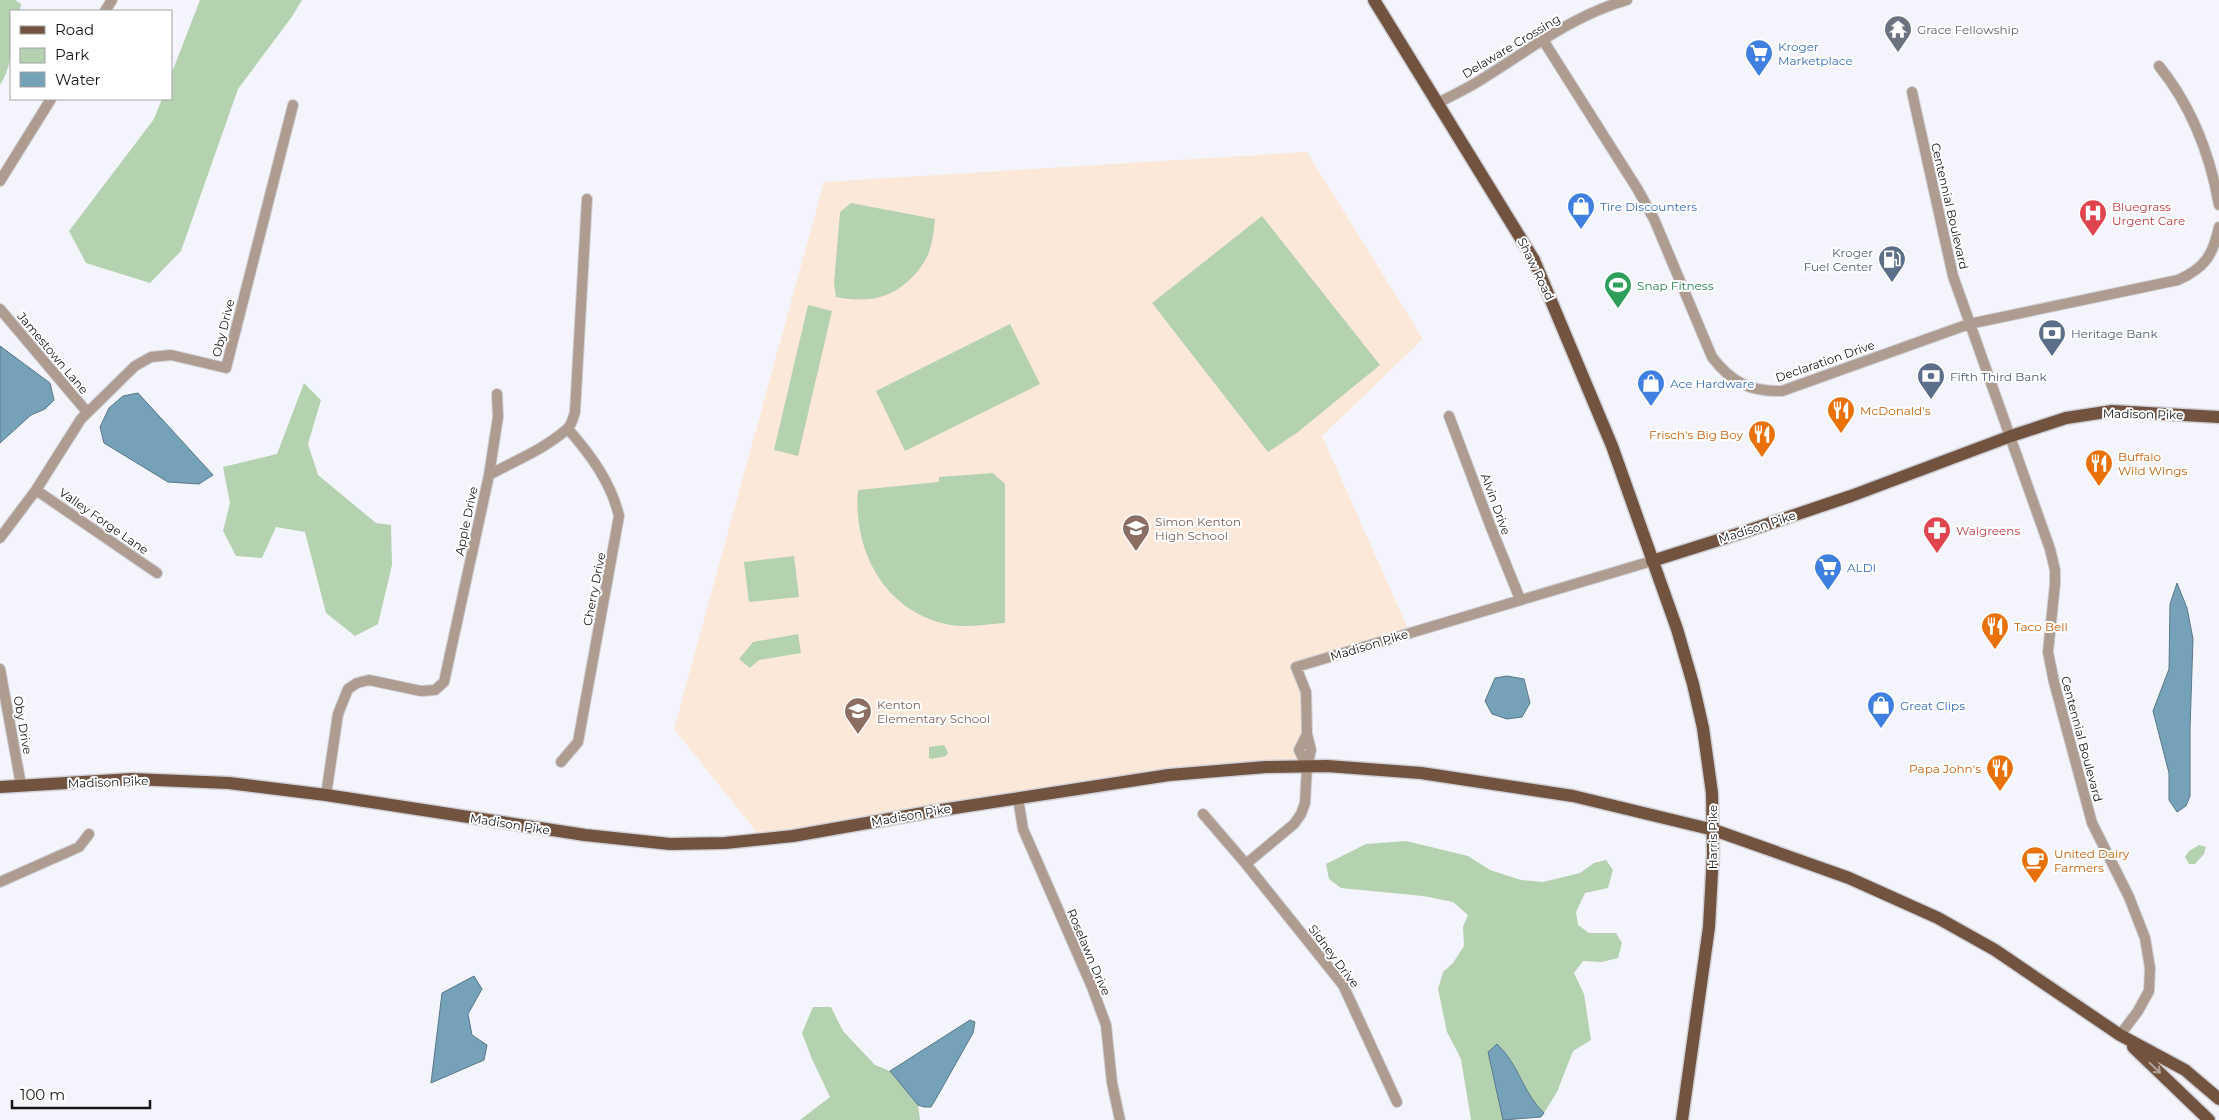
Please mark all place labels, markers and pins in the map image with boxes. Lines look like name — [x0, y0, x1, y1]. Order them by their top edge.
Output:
temple icon: Grace Fellowship — [1883, 14, 1913, 53]
place label: Grace Fellowship — [1917, 22, 2019, 37]
supermarket icon: Kroger Marketplace — [1744, 38, 1774, 77]
place label: Kroger Marketplace — [1778, 39, 1853, 68]
shop icon: Tire Discounters — [1566, 191, 1596, 230]
hospital icon: Bluegrass Urgent Care — [2078, 198, 2108, 237]
place label: Tire Discounters — [1600, 199, 1697, 214]
place label: Bluegrass Urgent Care — [2112, 199, 2185, 228]
fuel station icon: Kroger Fuel Center — [1877, 244, 1907, 283]
place label: Kroger Fuel Center — [1804, 245, 1873, 274]
sports icon: Snap Fitness — [1603, 270, 1633, 309]
place label: Snap Fitness — [1637, 278, 1714, 293]
bank icon: Heritage Bank — [2037, 318, 2067, 357]
place label: Heritage Bank — [2071, 326, 2158, 341]
bank icon: Fifth Third Bank — [1916, 361, 1946, 400]
shop icon: Ace Hardware — [1636, 368, 1666, 407]
place label: Fifth Third Bank — [1950, 369, 2047, 384]
place label: Ace Hardware — [1670, 376, 1755, 391]
restaurant icon: McDonald's — [1826, 395, 1856, 434]
place label: McDonald's — [1860, 403, 1931, 418]
restaurant icon: Frisch's Big Boy — [1747, 419, 1777, 458]
place label: Frisch's Big Boy — [1649, 427, 1743, 442]
restaurant icon: Buffalo Wild Wings — [2084, 448, 2114, 487]
place label: Buffalo Wild Wings — [2118, 449, 2188, 478]
school or university icon: Simon Kenton High School — [1121, 513, 1151, 552]
place label: Simon Kenton High School — [1155, 514, 1241, 543]
pharmacy icon: Walgreens — [1922, 515, 1952, 554]
place label: Walgreens — [1956, 523, 2020, 538]
supermarket icon: ALDI — [1813, 552, 1843, 591]
place label: ALDI — [1847, 560, 1876, 575]
restaurant icon: Taco Bell — [1980, 611, 2010, 650]
place label: Taco Bell — [2014, 619, 2068, 634]
shop icon: Great Clips — [1866, 690, 1896, 729]
school or university icon: Kenton Elementary School — [843, 696, 873, 735]
place label: Kenton Elementary School — [877, 697, 990, 726]
place label: Great Clips — [1900, 698, 1965, 713]
restaurant icon: Papa John's — [1985, 753, 2015, 792]
place label: Papa John's — [1909, 761, 1981, 776]
cafe icon: United Dairy Farmers — [2020, 845, 2050, 884]
place label: United Dairy Farmers — [2054, 846, 2130, 875]

